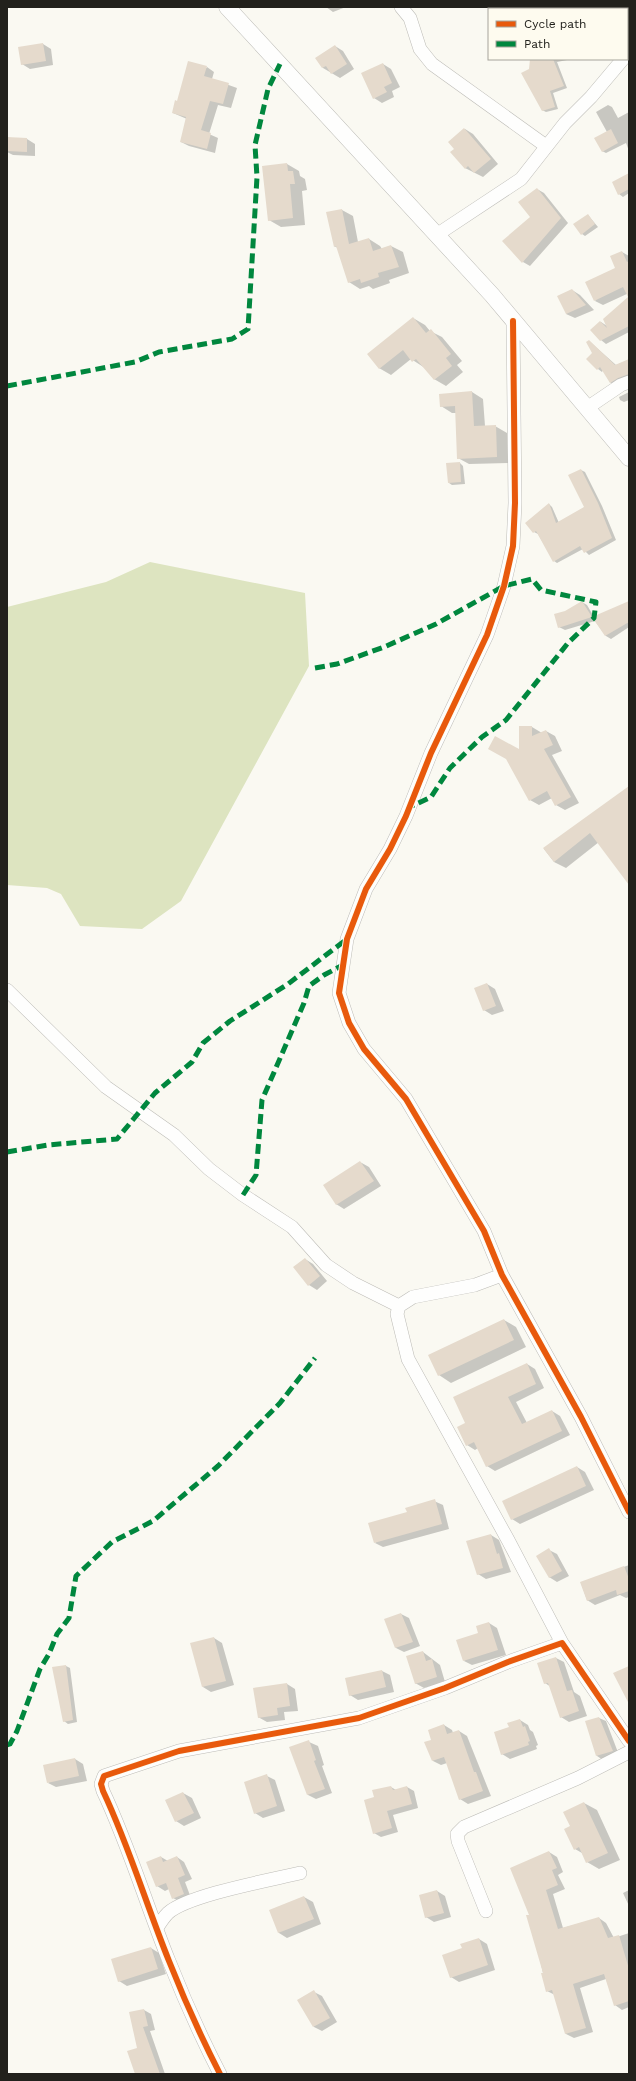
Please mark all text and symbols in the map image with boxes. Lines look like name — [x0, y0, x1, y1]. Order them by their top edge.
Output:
legend — [488, 8, 628, 60]
text: Cycle path — [524, 17, 586, 31]
text: Path — [524, 37, 550, 51]

